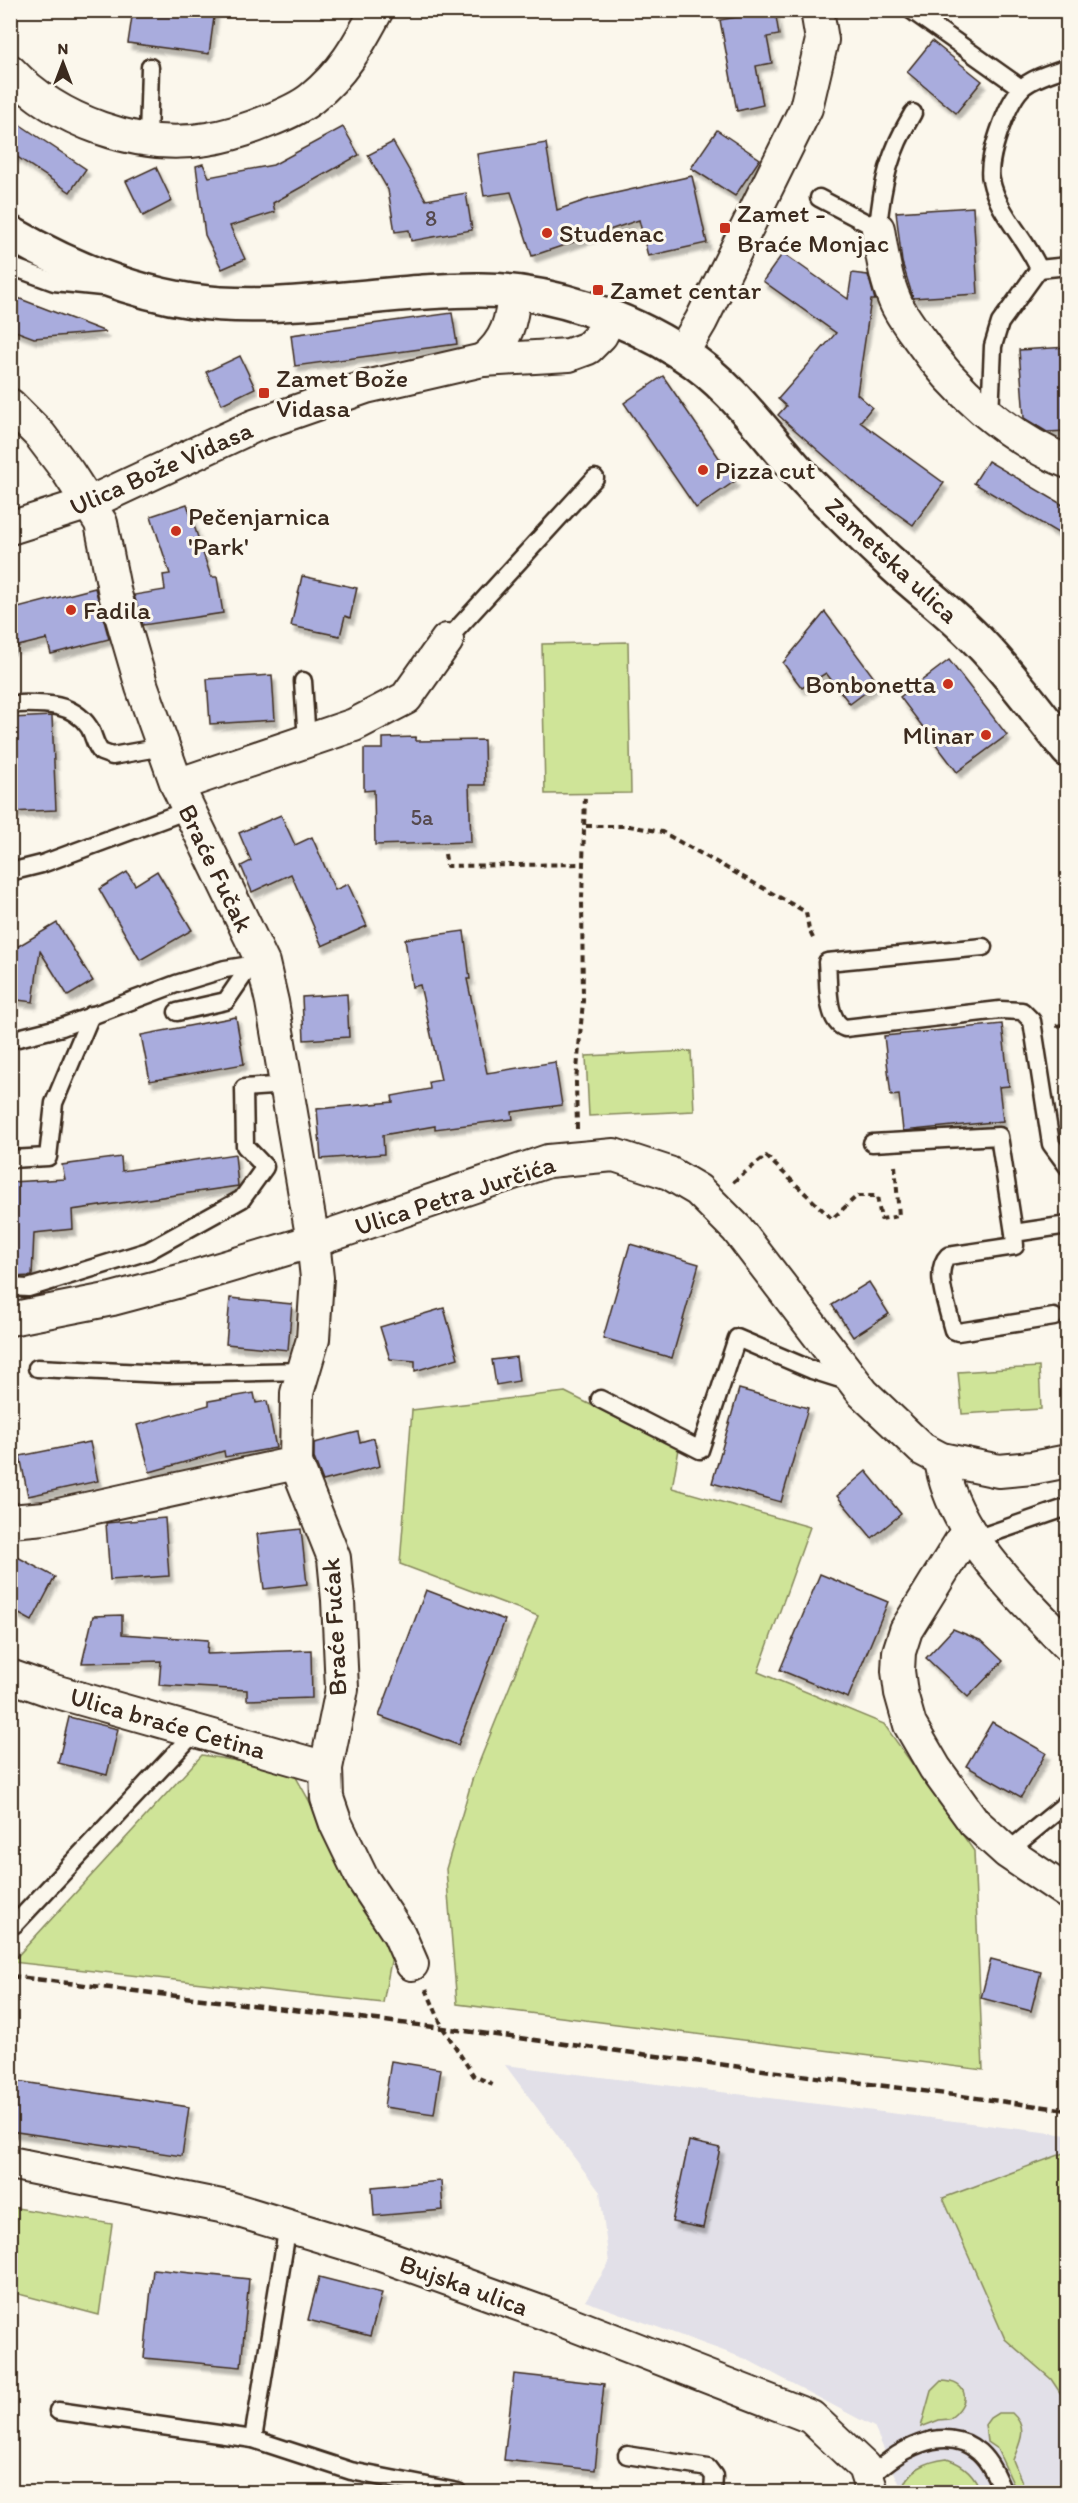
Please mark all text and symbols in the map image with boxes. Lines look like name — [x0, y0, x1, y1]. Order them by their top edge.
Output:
north arrow — [33, 33, 93, 93]
text: N — [58, 39, 68, 58]
place label: Zamet - Braće Monjac — [737, 197, 889, 259]
house number: 8 — [425, 205, 437, 232]
place label: Studenac — [559, 217, 664, 249]
marker: Zamet - Braće Monjac — [718, 221, 732, 235]
marker: Studenac — [540, 226, 554, 240]
place label: Zamet centar — [610, 274, 762, 306]
marker: Zamet centar — [591, 283, 605, 297]
place label: Zamet Bože Vidasa — [276, 362, 408, 424]
marker: Zamet Bože Vidasa — [257, 386, 271, 400]
street label: Ulica Bože Vidasa — [65, 413, 258, 523]
place label: Pizza cut — [715, 454, 816, 486]
marker: Pizza cut — [696, 463, 710, 477]
street label: Zametska ulica — [819, 490, 966, 630]
place label: Pečenjarnica 'Park' — [188, 500, 330, 562]
marker: Pečenjarnica 'Park' — [169, 524, 183, 538]
place label: Fadila — [83, 594, 151, 626]
marker: Fadila — [64, 603, 78, 617]
place label: Bonbonetta — [805, 668, 936, 700]
marker: Bonbonetta — [941, 677, 955, 691]
place label: Mlinar — [903, 719, 975, 751]
marker: Mlinar — [979, 728, 993, 742]
street label: Braće Fučak — [171, 799, 261, 938]
house number: 5a — [410, 804, 434, 831]
street label: Ulica Petra Jurčića — [351, 1147, 560, 1243]
street label: Braće Fućak — [314, 1557, 354, 1697]
street label: Ulica braće Cetina — [66, 1680, 270, 1766]
street label: Bujska ulica — [395, 2247, 533, 2323]

